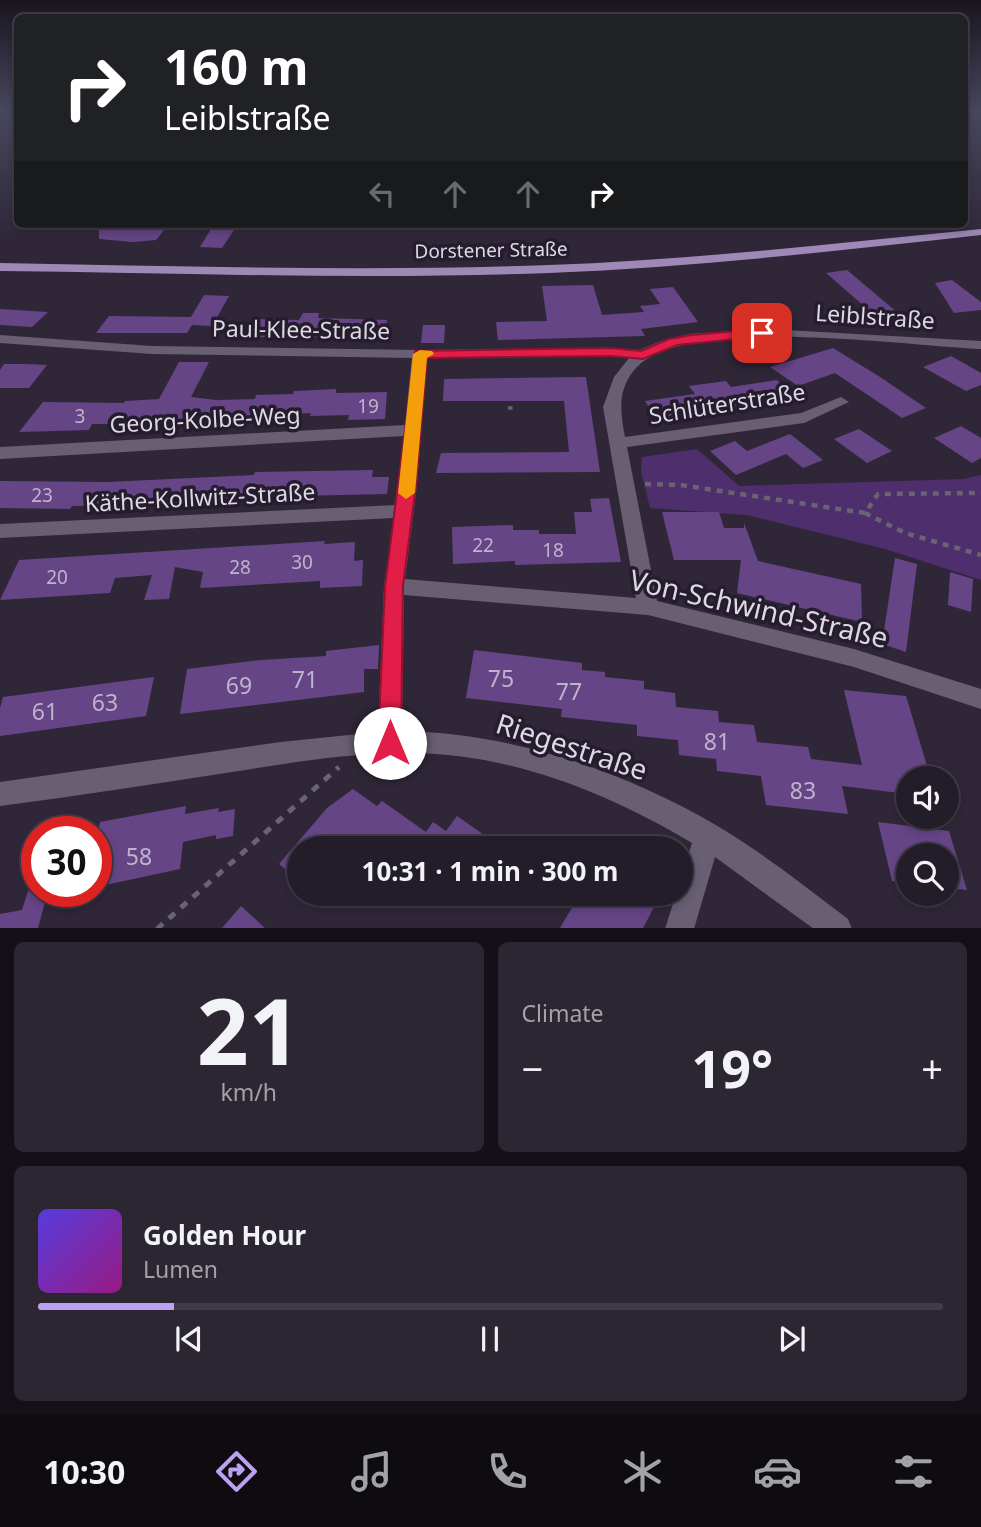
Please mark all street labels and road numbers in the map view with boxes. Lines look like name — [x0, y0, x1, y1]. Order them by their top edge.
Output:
street label: Dorstener Straße — [414, 236, 568, 264]
street label: Leiblstraße — [814, 296, 936, 336]
street label: Paul-Klee-Straße — [212, 311, 390, 347]
street label: Schlüterstraße — [647, 375, 807, 431]
street label: Georg-Kolbe-Weg — [109, 398, 301, 440]
street label: Käthe-Kollwitz-Straße — [84, 475, 316, 519]
street label: Von-Schwind-Straße — [626, 560, 892, 656]
street label: Riegestraße — [491, 704, 653, 788]

